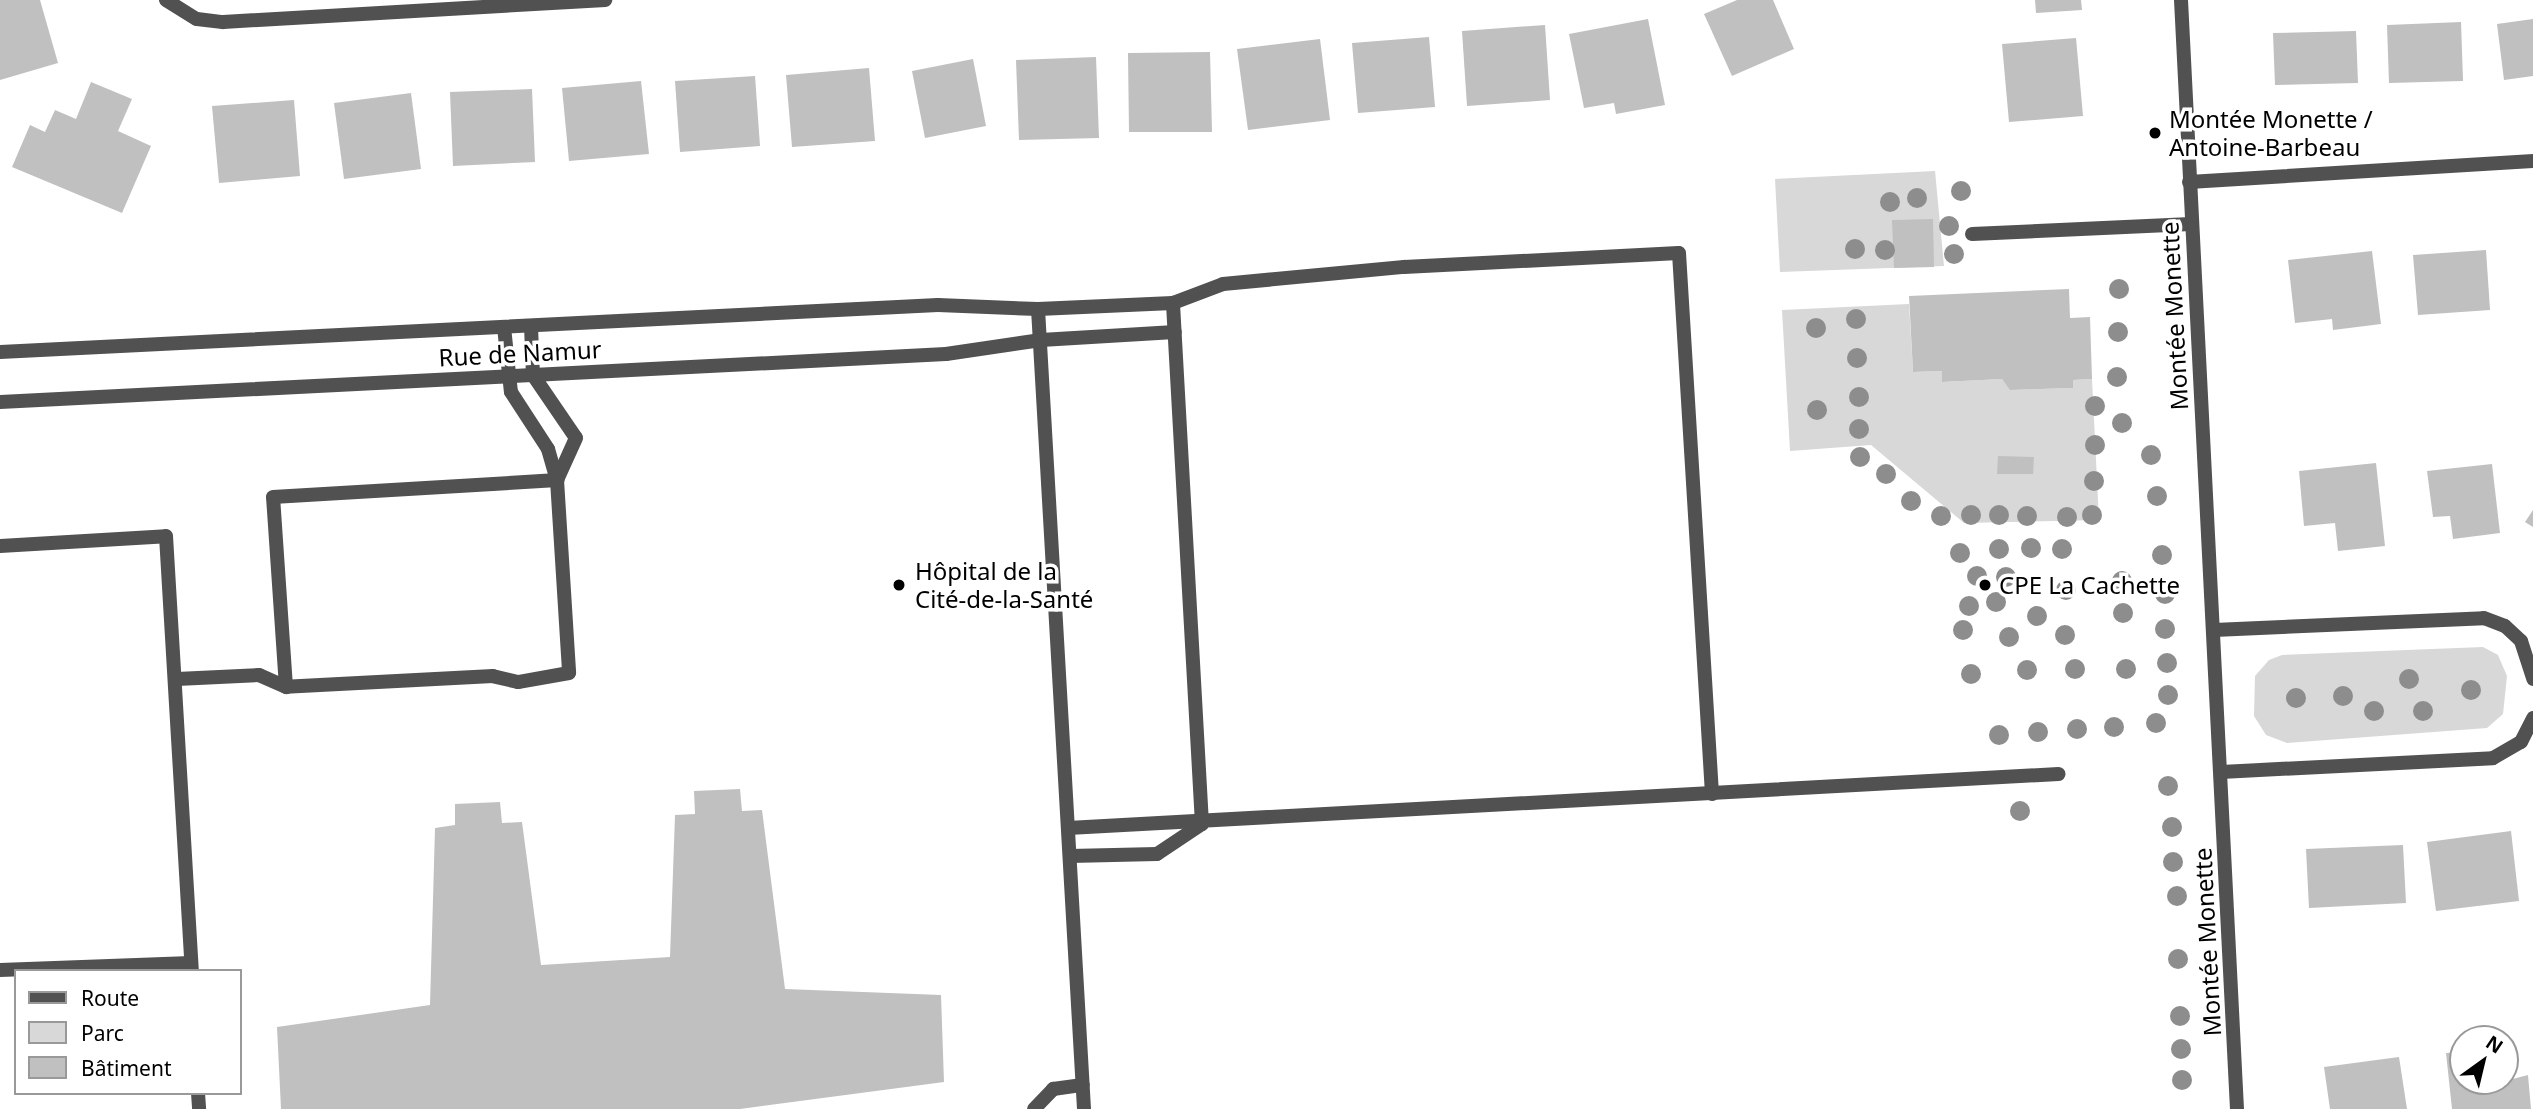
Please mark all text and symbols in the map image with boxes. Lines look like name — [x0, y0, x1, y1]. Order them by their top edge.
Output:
place label: Montée Monette / Antoine-Barbeau — [2169, 105, 2373, 161]
marker: Montée Monette / Antoine-Barbeau — [2147, 125, 2163, 141]
street label: Montée Monette — [2155, 221, 2193, 411]
street label: Rue de Namur — [438, 334, 602, 372]
place label: Hôpital de la Cité-de-la-Santé — [915, 557, 1093, 613]
place label: CPE La Cachette — [1999, 571, 2180, 599]
marker: Hôpital de la Cité-de-la-Santé — [889, 575, 909, 595]
marker: CPE La Cachette — [1977, 577, 1993, 593]
street label: Montée Monette — [2188, 847, 2226, 1037]
legend — [14, 969, 242, 1095]
text: Route — [81, 984, 139, 1012]
text: Parc — [81, 1019, 124, 1047]
north arrow — [2449, 1025, 2519, 1095]
text: N — [2481, 1029, 2508, 1059]
text: Bâtiment — [81, 1054, 171, 1082]

